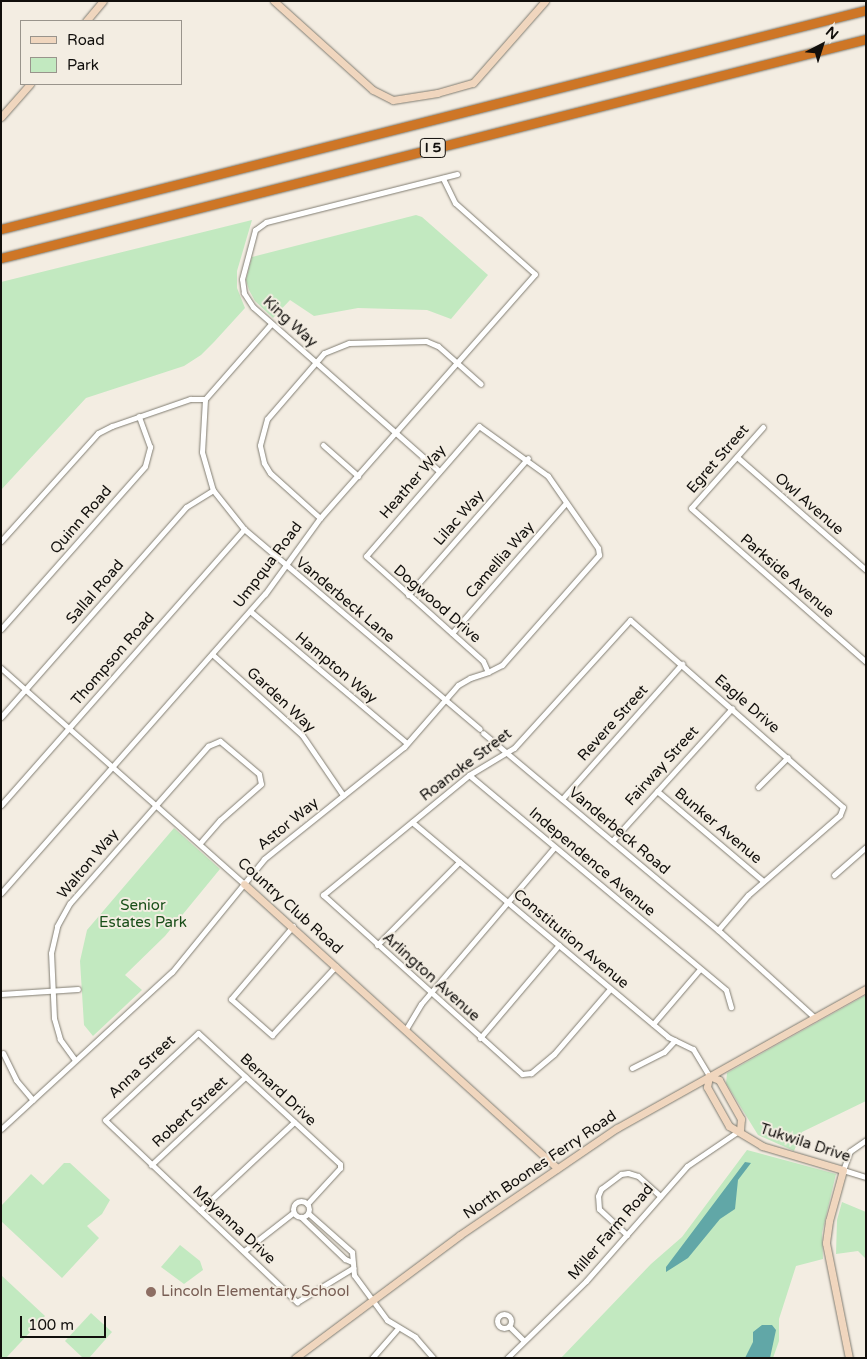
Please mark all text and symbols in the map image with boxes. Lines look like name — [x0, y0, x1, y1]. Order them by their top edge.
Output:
legend — [20, 20, 182, 85]
north arrow — [797, 20, 847, 70]
text: N — [822, 23, 842, 43]
text: Road — [67, 31, 105, 49]
text: Park — [67, 56, 99, 74]
road number: I 5 — [419, 136, 447, 160]
street label: King Way — [259, 293, 321, 351]
street label: Egret Street — [683, 421, 753, 497]
street label: Heather Way — [376, 441, 450, 523]
street label: Owl Avenue — [771, 469, 847, 539]
street label: Quinn Road — [46, 482, 116, 558]
street label: Lilac Way — [430, 487, 488, 549]
street label: Umpqua Road — [230, 518, 306, 612]
street label: Camellia Way — [462, 518, 538, 602]
street label: Parkside Avenue — [736, 530, 838, 622]
street label: Vanderbeck Lane — [292, 553, 398, 647]
street label: Sallal Road — [62, 556, 128, 628]
street label: Dogwood Drive — [390, 561, 484, 647]
street label: Thompson Road — [68, 609, 158, 709]
street label: Hampton Way — [291, 628, 381, 708]
street label: Garden Way — [243, 664, 319, 736]
street label: Eagle Drive — [711, 671, 783, 737]
street label: Revere Street — [574, 681, 652, 765]
street label: Fairway Street — [622, 723, 702, 809]
street label: Roanoke Street — [417, 725, 515, 805]
street label: Vanderbeck Road — [565, 783, 673, 879]
street label: Bunker Avenue — [671, 784, 765, 868]
street label: Astor Way — [254, 794, 322, 854]
street label: Independence Avenue — [525, 804, 659, 920]
street label: Walton Way — [54, 825, 122, 903]
street label: Country Club Road — [234, 854, 346, 958]
street label: Constitution Avenue — [510, 885, 632, 993]
park label: Senior Estates Park — [99, 896, 187, 931]
street label: Arlington Avenue — [379, 929, 483, 1025]
street label: Anna Street — [105, 1032, 179, 1102]
street label: Bernard Drive — [236, 1050, 320, 1130]
street label: Robert Street — [149, 1073, 231, 1151]
street label: North Boones Ferry Road — [460, 1107, 620, 1223]
street label: Tukwila Drive — [757, 1120, 853, 1166]
street label: Miller Farm Road — [564, 1180, 658, 1284]
street label: Mayanna Drive — [189, 1182, 279, 1268]
place label: Lincoln Elementary School — [161, 1283, 350, 1301]
marker: Lincoln Elementary School — [145, 1286, 157, 1298]
scale bar — [22, 1306, 109, 1338]
text: 100 m — [28, 1316, 74, 1334]

